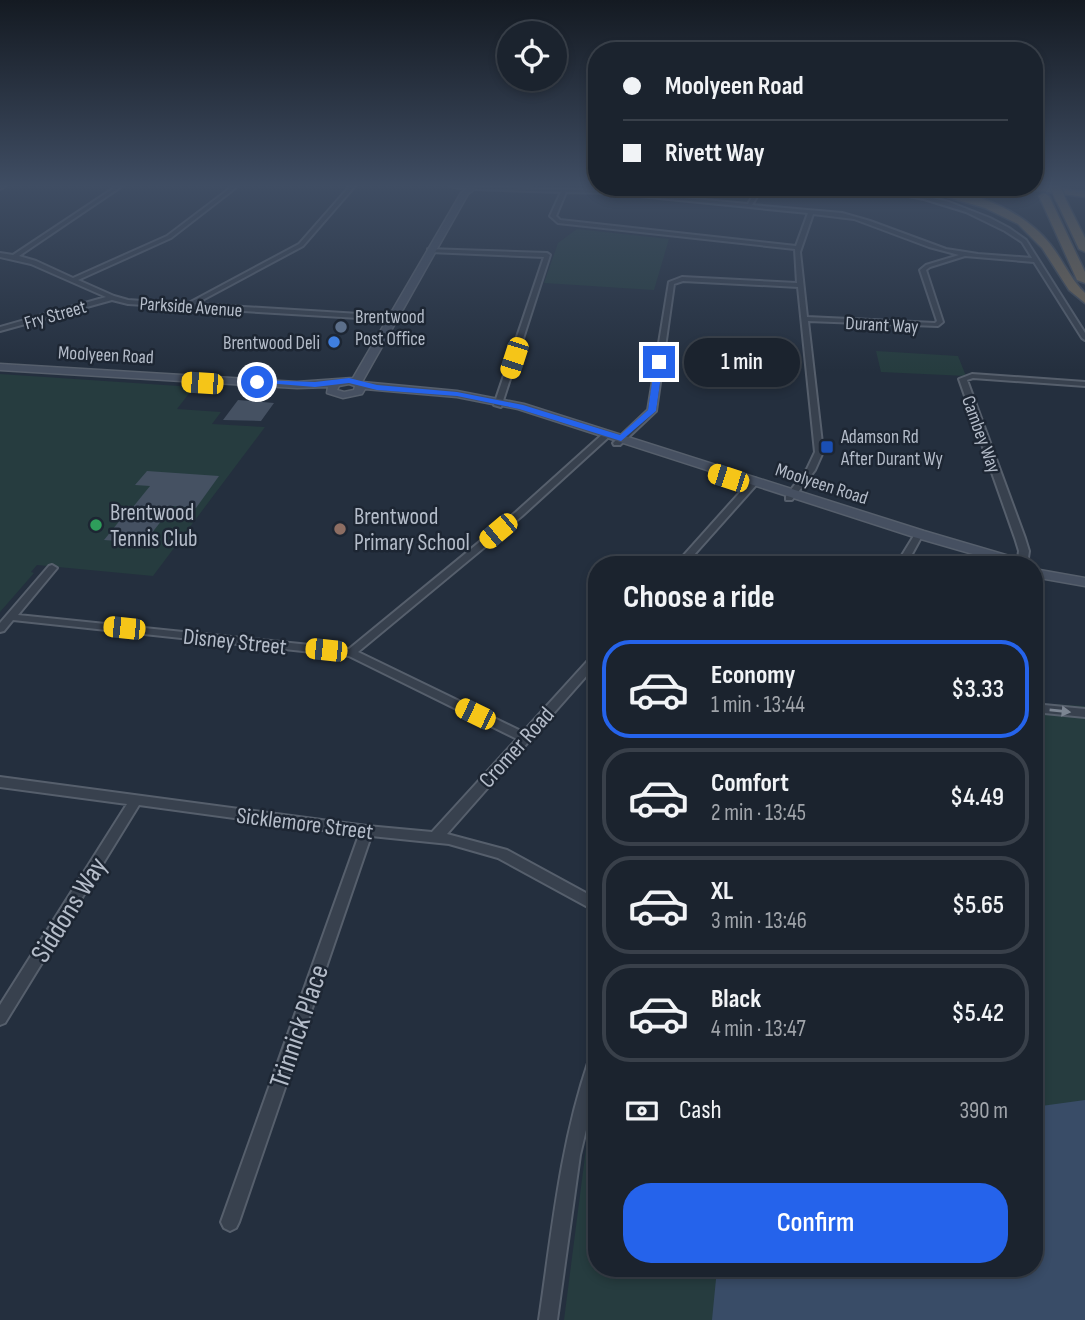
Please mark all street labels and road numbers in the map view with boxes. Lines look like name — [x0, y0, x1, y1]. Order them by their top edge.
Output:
street label: Parkside Avenue — [139, 292, 243, 323]
street label: Fry Street — [22, 296, 89, 335]
street label: Durant Way — [845, 312, 920, 339]
street label: Moolyeen Road — [57, 342, 154, 369]
street label: Cambey Way — [956, 393, 1005, 477]
street label: Moolyeen Road — [772, 459, 871, 510]
street label: Disney Street — [182, 623, 288, 661]
street label: Cromer Road — [473, 701, 560, 794]
street label: Sicklemore Street — [235, 802, 375, 846]
street label: Siddons Way — [24, 851, 114, 968]
street label: Trinnick Place — [263, 960, 336, 1092]

